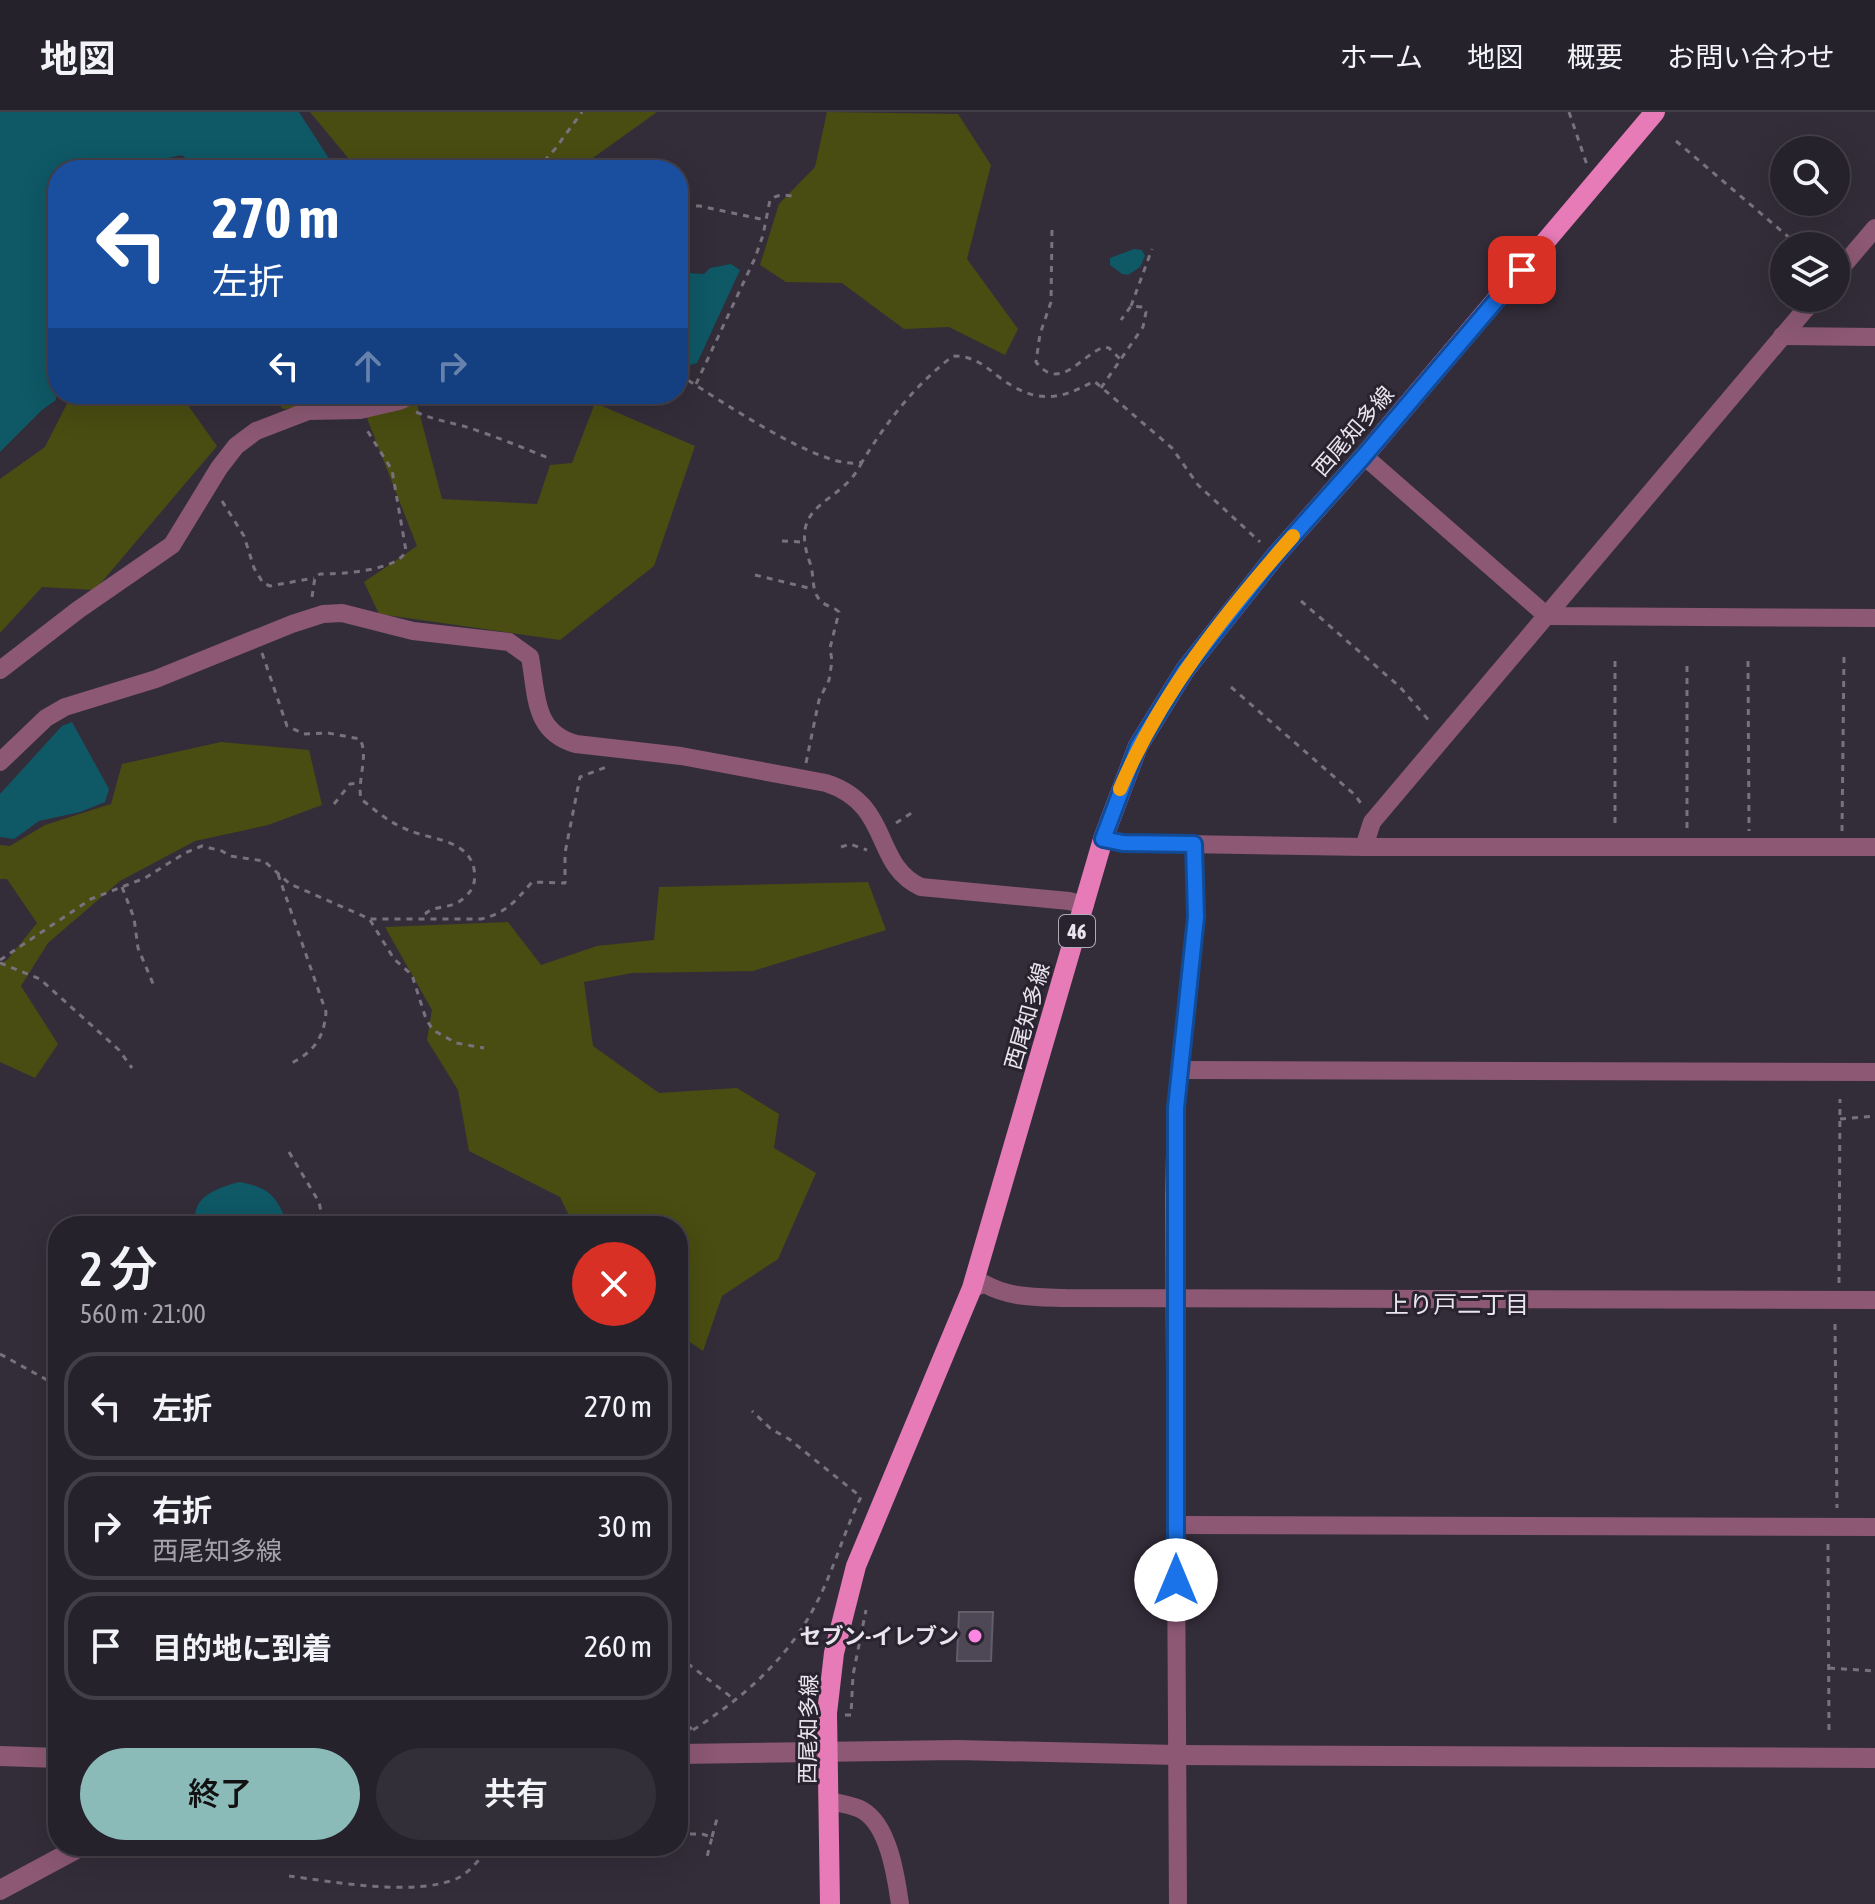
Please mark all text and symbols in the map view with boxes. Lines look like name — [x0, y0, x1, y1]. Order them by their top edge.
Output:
text: 地図 — [40, 37, 116, 80]
text: ホーム — [1340, 41, 1423, 73]
text: 地図 — [1467, 41, 1523, 73]
text: 概要 — [1567, 41, 1623, 73]
text: お問い合わせ — [1667, 41, 1835, 73]
map controls — [1770, 136, 1850, 312]
button: search — [1770, 136, 1850, 216]
text: 270 m — [212, 186, 339, 250]
icon: left — [80, 192, 184, 296]
button: layers — [1770, 232, 1850, 312]
pin — [1488, 236, 1556, 304]
icon: arrive — [1500, 248, 1544, 292]
text: 左折 — [212, 260, 284, 302]
icon: left — [262, 344, 306, 388]
icon: ahead — [346, 344, 390, 388]
icon: right — [430, 344, 474, 388]
street label: 西尾知多線 — [1307, 381, 1399, 481]
road number: 46 — [1059, 915, 1095, 947]
street label: 西尾知多線 — [999, 960, 1055, 1072]
text: 2 分 — [80, 1241, 157, 1296]
button: close — [572, 1242, 656, 1326]
district label: 上り戸二丁目 — [1385, 1291, 1529, 1318]
text: 560 m · 21:00 — [80, 1299, 206, 1329]
icon: left — [84, 1384, 128, 1428]
text: 270 m — [584, 1389, 652, 1423]
text: 左折 — [152, 1391, 212, 1425]
text: 右折 — [152, 1493, 212, 1527]
icon: right — [84, 1504, 128, 1548]
text: 30 m — [598, 1509, 652, 1543]
text: 西尾知多線 — [152, 1536, 282, 1566]
position arrow — [1134, 1538, 1218, 1622]
place label: セブン-イレブン — [799, 1623, 959, 1649]
icon: arrive — [84, 1624, 128, 1668]
marker: セブン-イレブン — [966, 1627, 984, 1645]
text: 260 m — [584, 1629, 652, 1663]
text: 目的地に到着 — [152, 1631, 332, 1665]
street label: 西尾知多線 — [794, 1674, 822, 1784]
button: 終了 — [80, 1748, 360, 1840]
button: 共有 — [376, 1748, 656, 1840]

